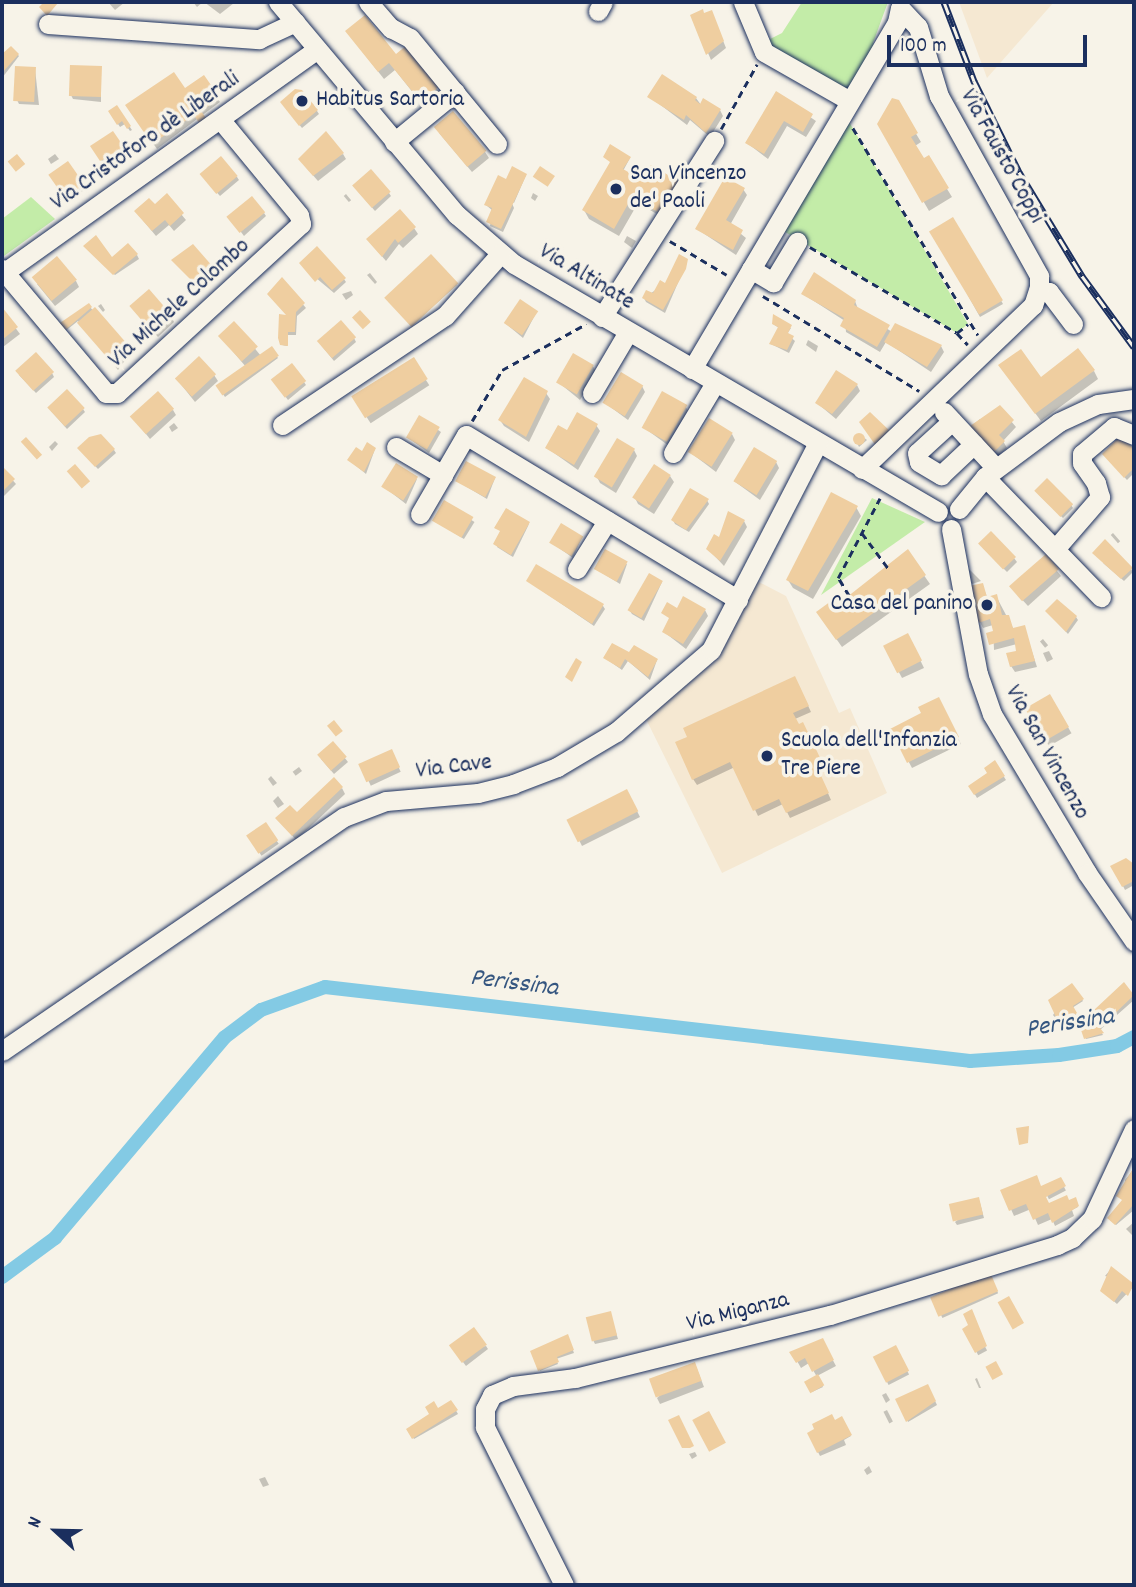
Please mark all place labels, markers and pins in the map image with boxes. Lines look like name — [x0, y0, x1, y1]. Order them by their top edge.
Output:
place label: Habitus Sartoria — [316, 87, 464, 115]
marker: Habitus Sartoria — [294, 93, 310, 109]
place label: San Vincenzo de' Paoli — [630, 161, 747, 217]
marker: San Vincenzo de' Paoli — [608, 181, 624, 197]
place label: Casa del panino — [830, 591, 973, 619]
marker: Casa del panino — [979, 597, 995, 613]
place label: Scuola dell'Infanzia Tre Piere — [781, 728, 957, 784]
marker: Scuola dell'Infanzia Tre Piere — [759, 748, 775, 764]

